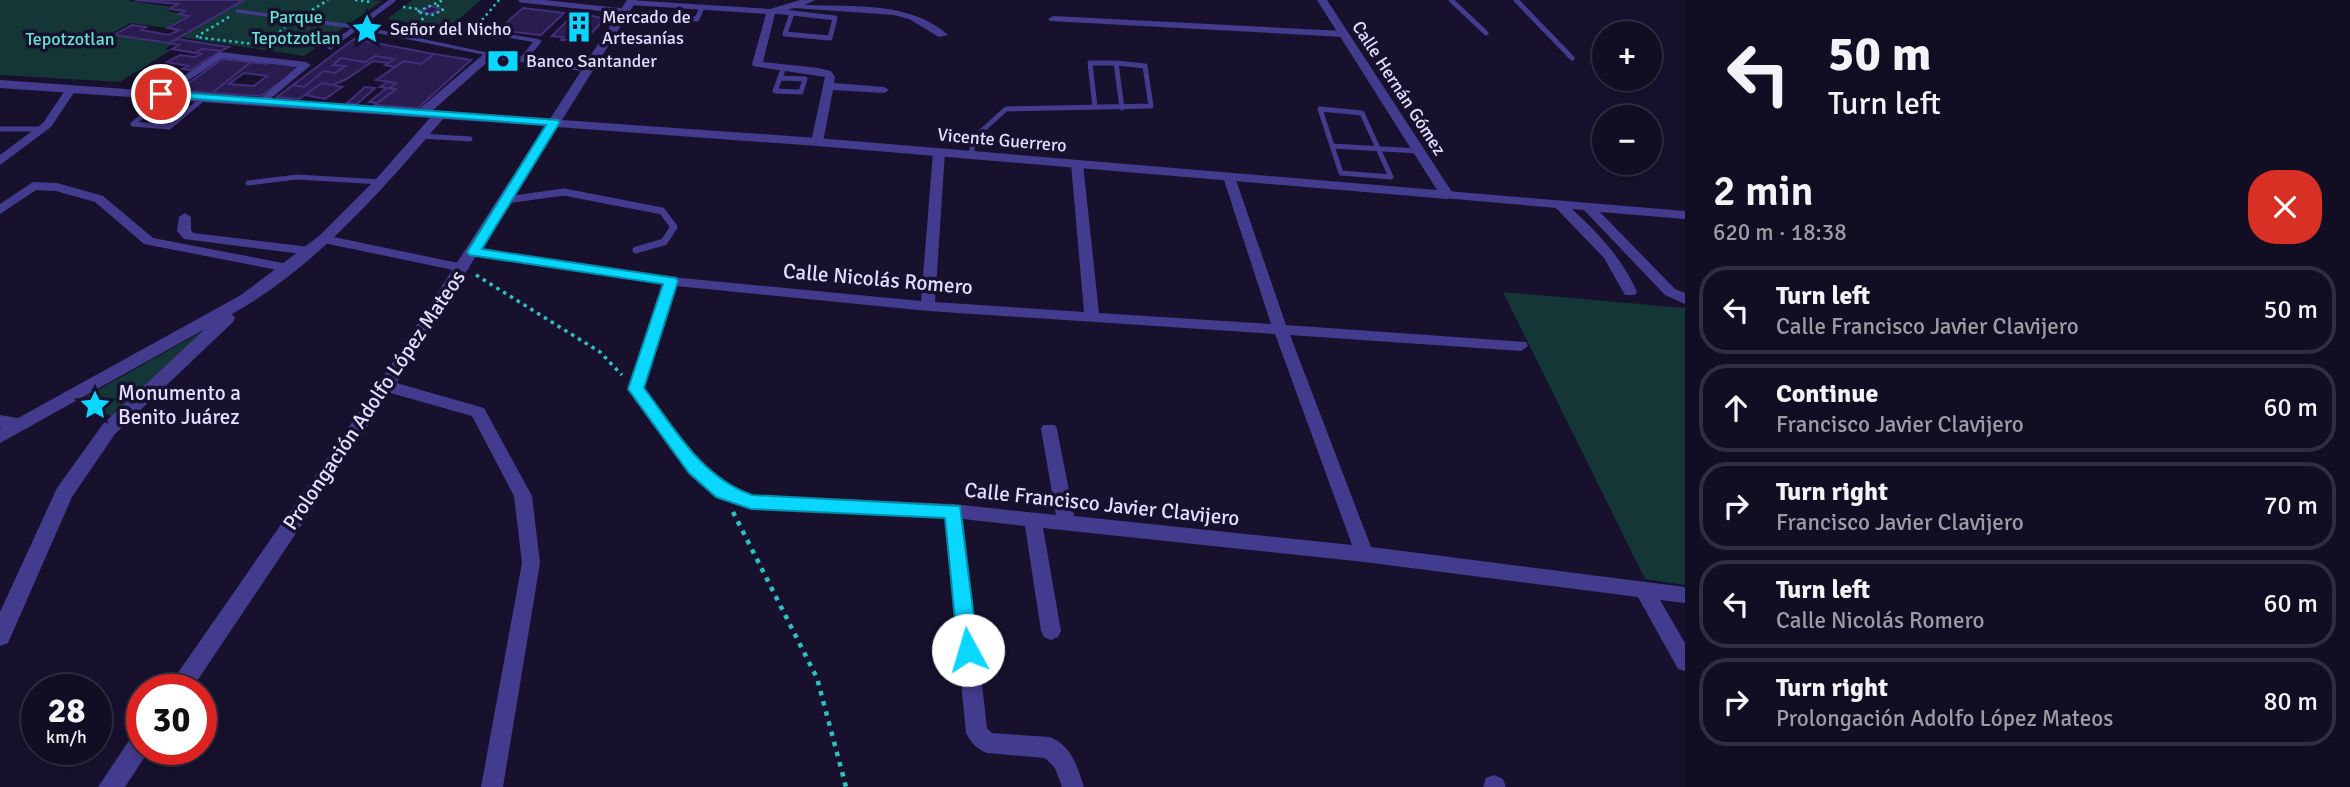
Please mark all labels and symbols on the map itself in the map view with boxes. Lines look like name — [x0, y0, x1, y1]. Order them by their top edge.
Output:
park label: Parque Tepotzotlan — [251, 6, 341, 49]
place label: Mercado de Artesanías — [602, 6, 691, 49]
building icon: Mercado de Artesanías — [562, 10, 596, 44]
place icon: Señor del Nicho — [350, 12, 384, 46]
street label: Calle Hernán Gómez — [1347, 17, 1451, 159]
place label: Señor del Nicho — [390, 18, 511, 40]
park label: Tepotzotlan — [25, 28, 115, 50]
bank icon: Banco Santander — [486, 44, 520, 78]
place label: Banco Santander — [526, 50, 657, 72]
pin — [131, 64, 191, 124]
street label: Vicente Guerrero — [937, 123, 1067, 157]
street label: Calle Nicolás Romero — [782, 258, 974, 300]
street label: Prolongación Adolfo López Mateos — [277, 265, 471, 535]
place label: Monumento a Benito Juárez — [118, 380, 241, 430]
place icon: Monumento a Benito Juárez — [78, 388, 112, 422]
street label: Calle Francisco Javier Clavijero — [963, 477, 1241, 531]
position arrow — [931, 613, 1005, 687]
speed limit sign: 30 — [126, 674, 217, 765]

